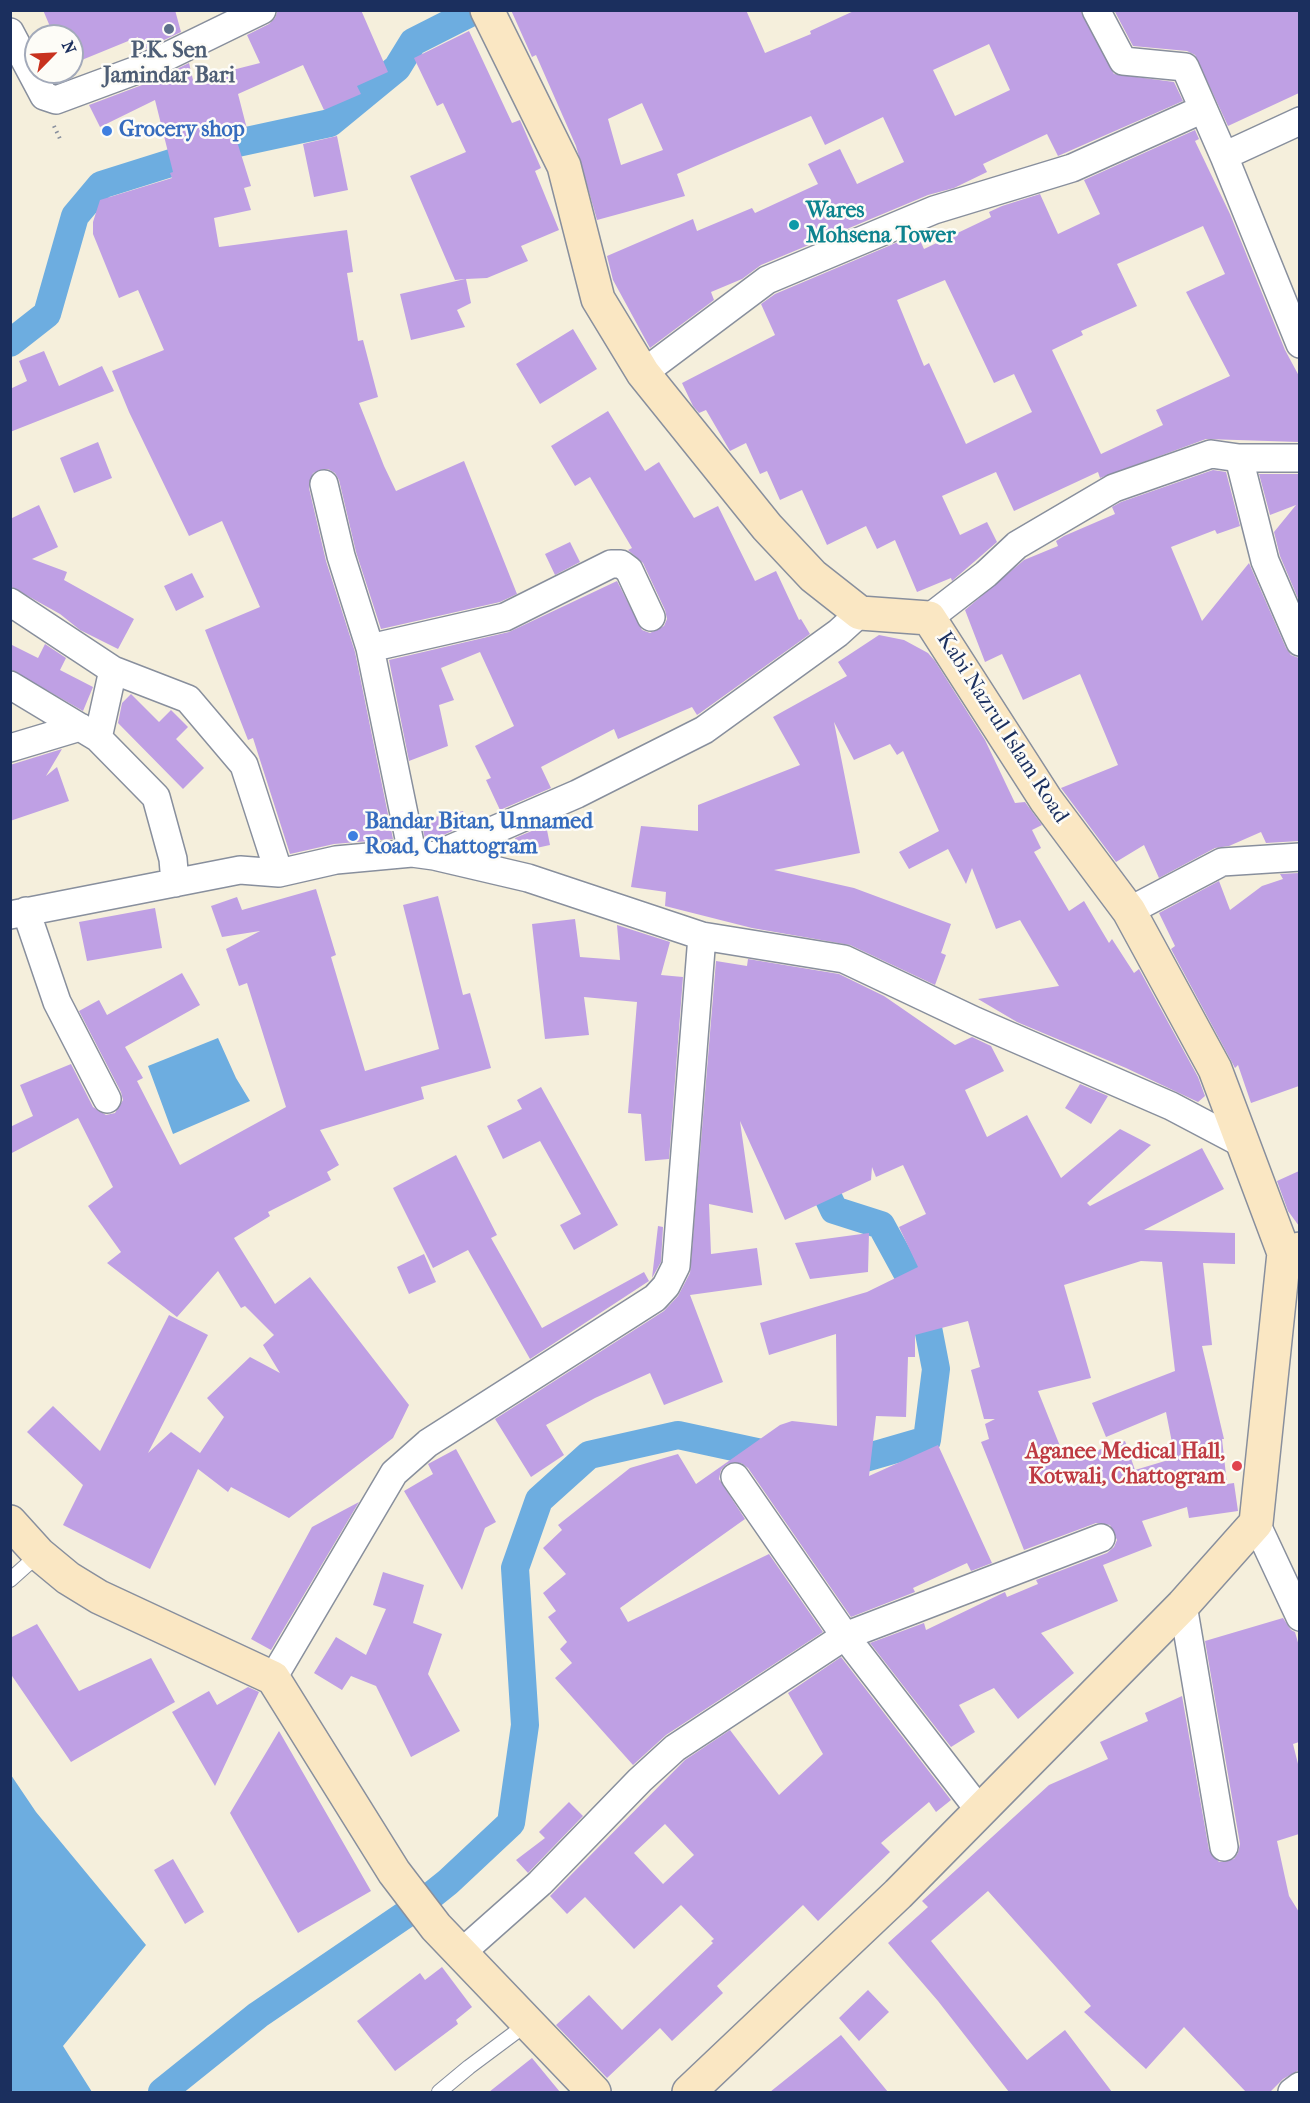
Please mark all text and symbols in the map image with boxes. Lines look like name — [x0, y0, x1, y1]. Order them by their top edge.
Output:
marker: P.K. Sen Jamindar Bari — [162, 22, 176, 36]
north arrow — [24, 24, 84, 84]
text: N — [58, 38, 80, 57]
place label: P.K. Sen Jamindar Bari — [103, 39, 235, 90]
place label: Grocery shop — [119, 118, 245, 144]
marker: Grocery shop — [100, 124, 114, 138]
place label: Wares Mohsena Tower — [806, 199, 956, 250]
marker: Wares Mohsena Tower — [787, 218, 801, 232]
street label: Kabi Nazrul Islam Road — [930, 627, 1074, 829]
place label: Bandar Bitan, Unnamed Road, Chattogram — [365, 810, 593, 861]
marker: Bandar Bitan, Unnamed Road, Chattogram — [346, 829, 360, 843]
place label: Aganee Medical Hall, Kotwali, Chattogram — [1026, 1440, 1225, 1492]
marker: Aganee Medical Hall, Kotwali, Chattogram — [1230, 1459, 1244, 1473]

